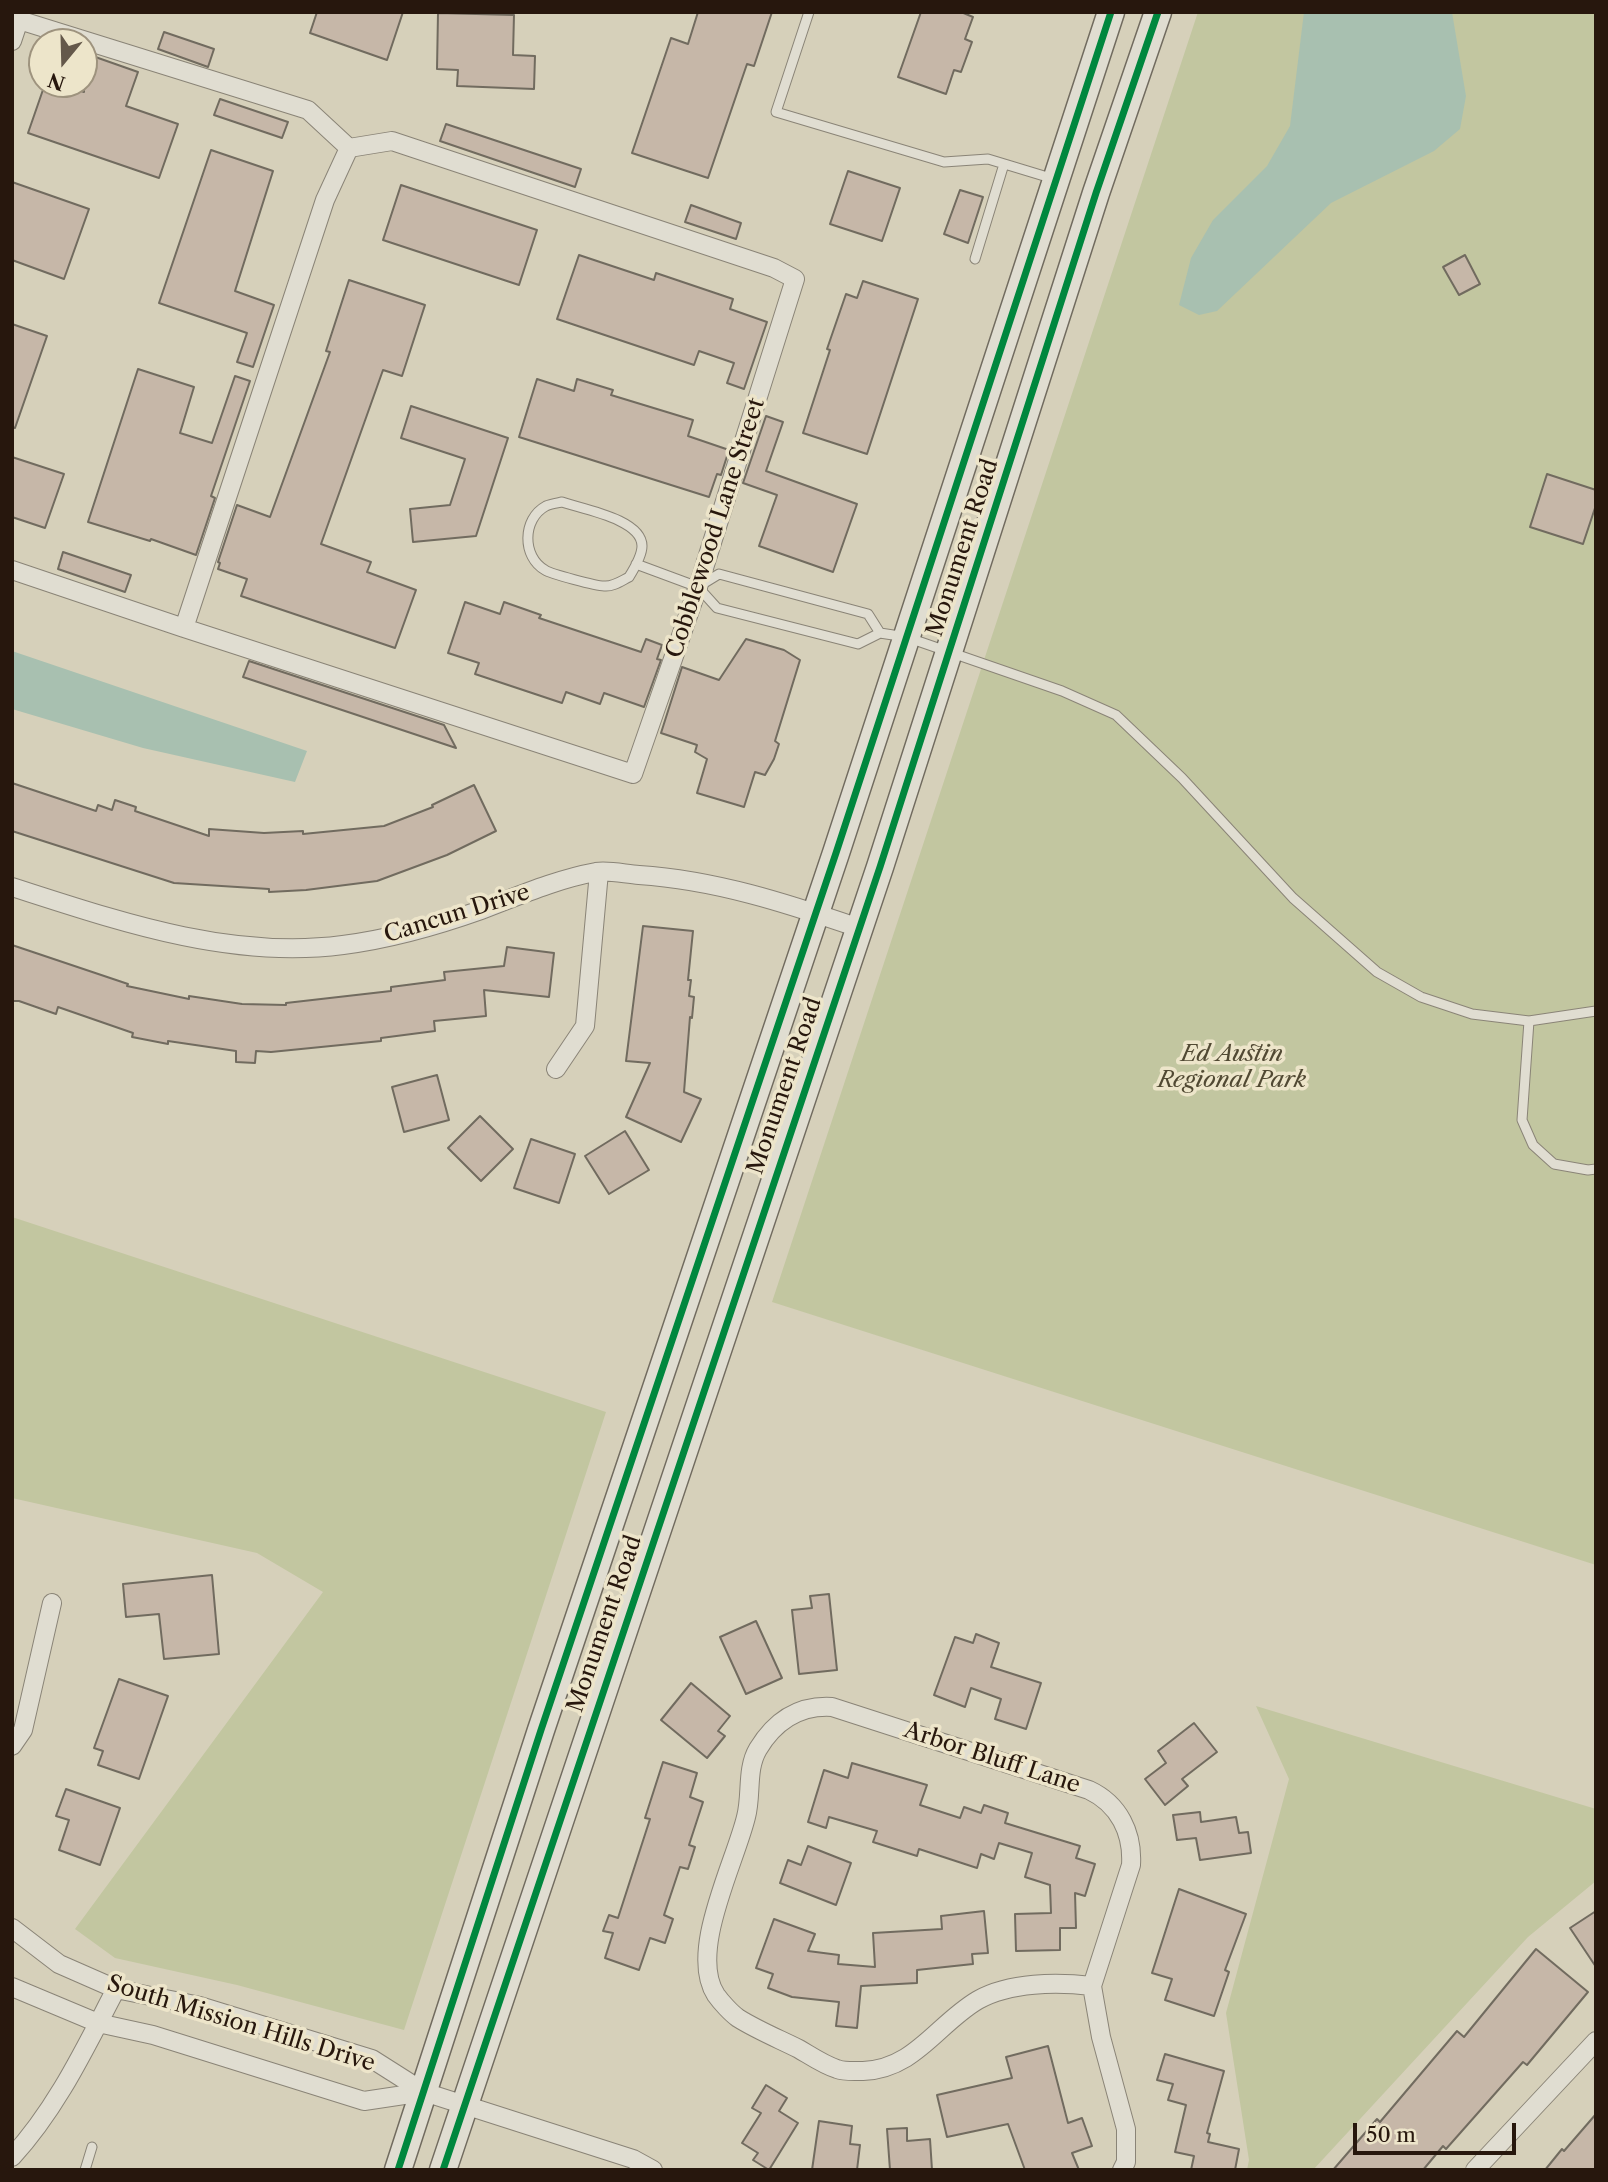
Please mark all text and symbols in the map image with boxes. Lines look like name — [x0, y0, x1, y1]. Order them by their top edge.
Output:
north arrow — [28, 28, 98, 98]
text: N — [45, 68, 68, 95]
street label: Cobblewood Lane Street — [661, 395, 771, 661]
street label: Monument Road — [921, 456, 1005, 640]
street label: Cancun Drive — [381, 879, 533, 949]
street label: Monument Road — [742, 994, 828, 1178]
park label: Ed Austin Regional Park — [1158, 1040, 1306, 1094]
street label: Monument Road — [562, 1532, 648, 1716]
street label: Arbor Bluff Lane — [900, 1716, 1084, 1800]
street label: South Mission Hills Drive — [104, 1970, 378, 2078]
scale bar — [1356, 2108, 1519, 2152]
text: 50 m — [1366, 2122, 1416, 2147]

